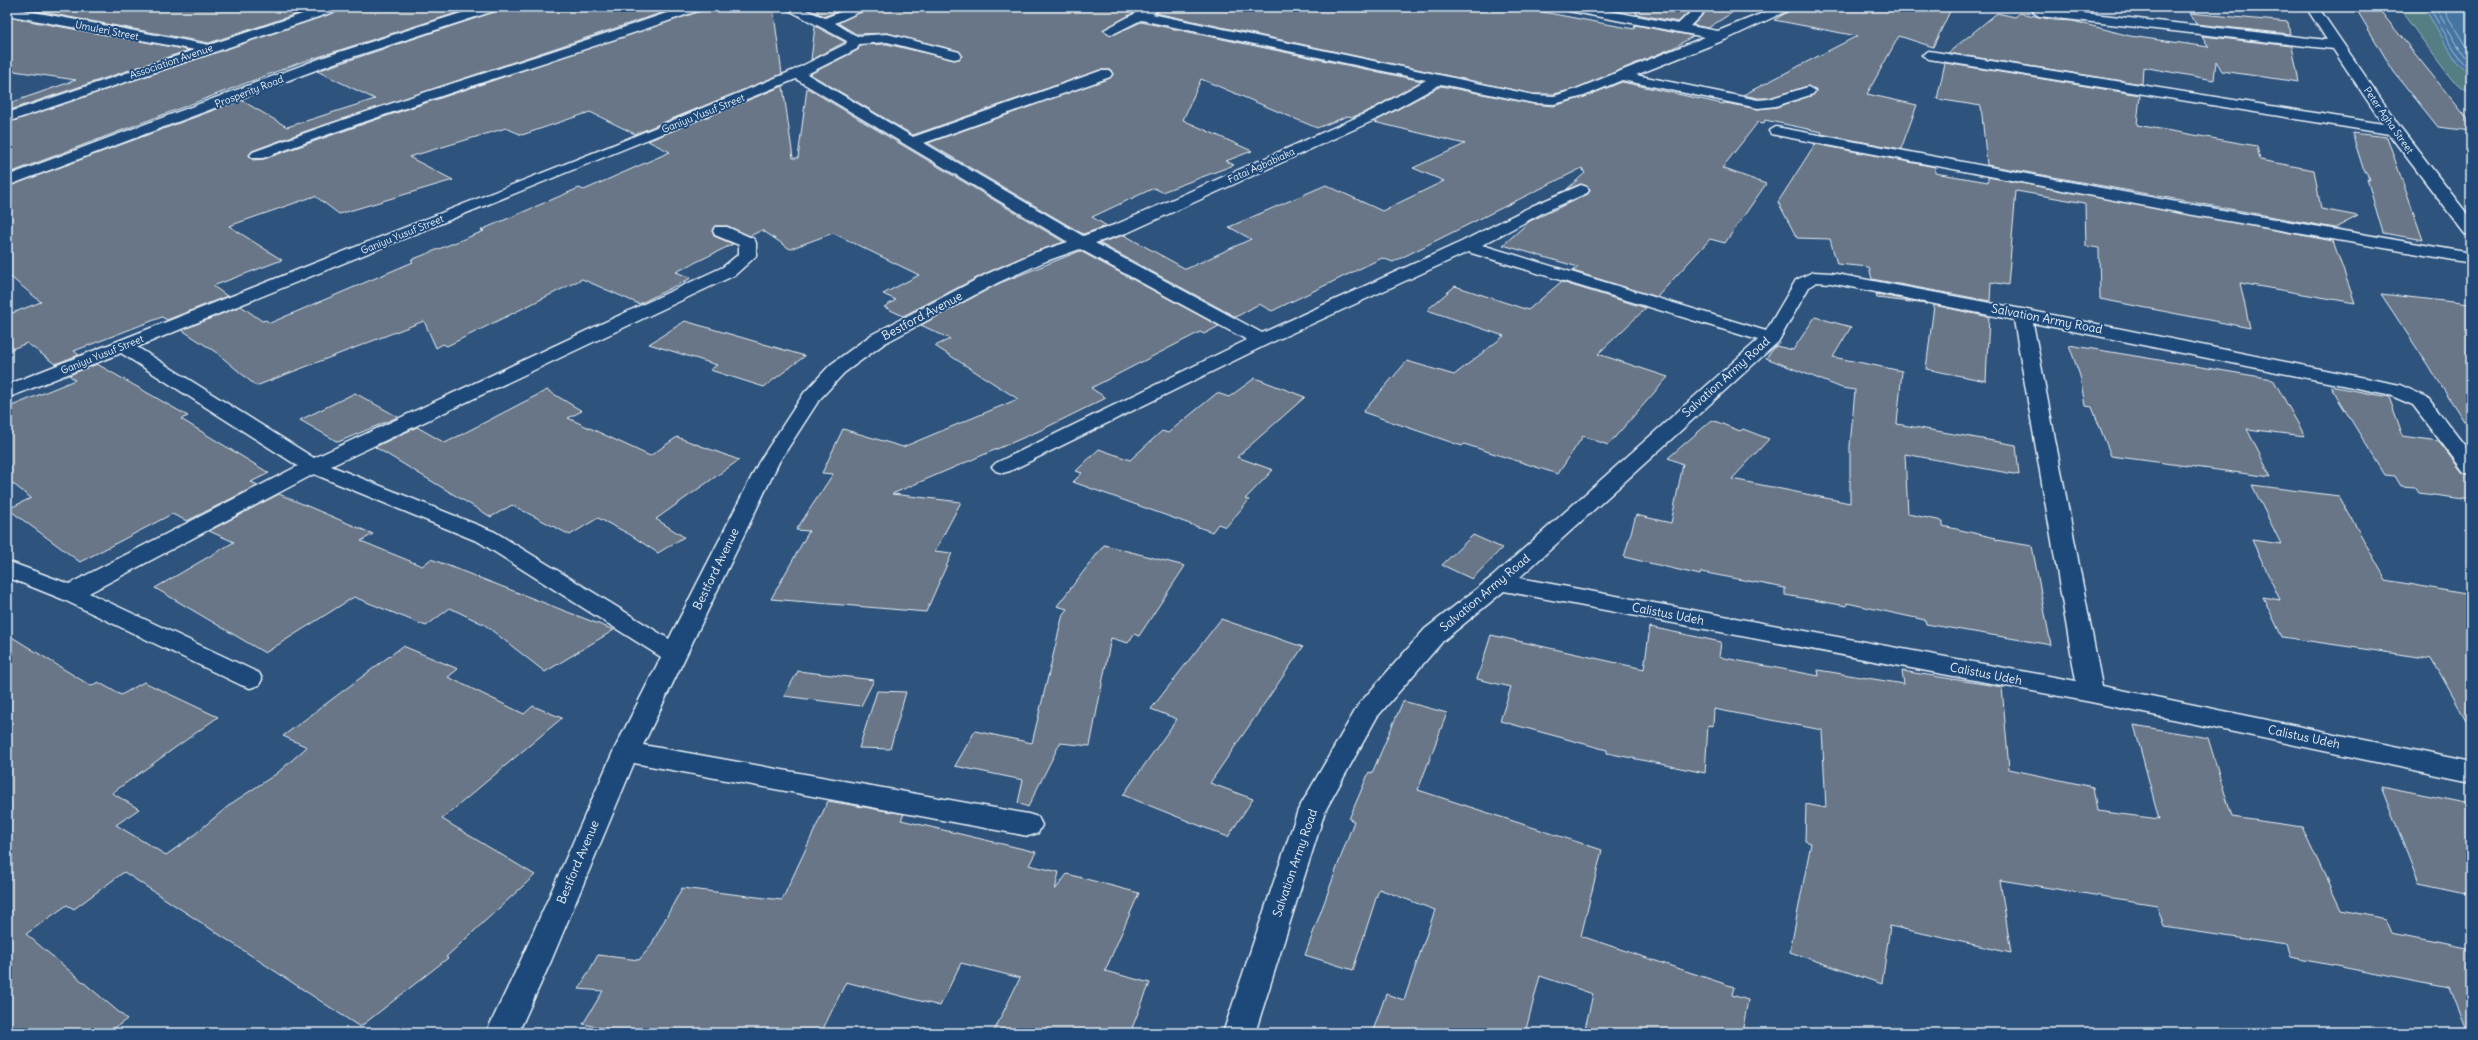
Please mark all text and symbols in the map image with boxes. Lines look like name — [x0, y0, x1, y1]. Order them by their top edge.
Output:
street label: Umuleri Street — [74, 18, 140, 43]
street label: Association Avenue — [128, 41, 214, 82]
street label: Prosperity Road — [213, 72, 285, 111]
street label: Peter Agha Street — [2361, 84, 2417, 157]
street label: Ganiyu Yusuf Street — [660, 91, 747, 136]
street label: Fatai Agbabiaka — [1226, 145, 1297, 186]
street label: Ganiyu Yusuf Street — [359, 212, 446, 257]
street label: Bestford Avenue — [879, 288, 965, 343]
street label: Salvation Army Road — [1990, 300, 2104, 337]
street label: Ganiyu Yusuf Street — [59, 332, 146, 377]
street label: Salvation Army Road — [1679, 333, 1773, 420]
street label: Bestford Avenue — [689, 525, 742, 612]
street label: Salvation Army Road — [1437, 551, 1533, 635]
street label: Calistus Udeh — [1631, 599, 1706, 628]
street label: Calistus Udeh — [1949, 659, 2024, 688]
street label: Calistus Udeh — [2267, 722, 2342, 751]
street label: Salvation Army Road — [1269, 807, 1320, 919]
street label: Bestford Avenue — [553, 818, 602, 906]

